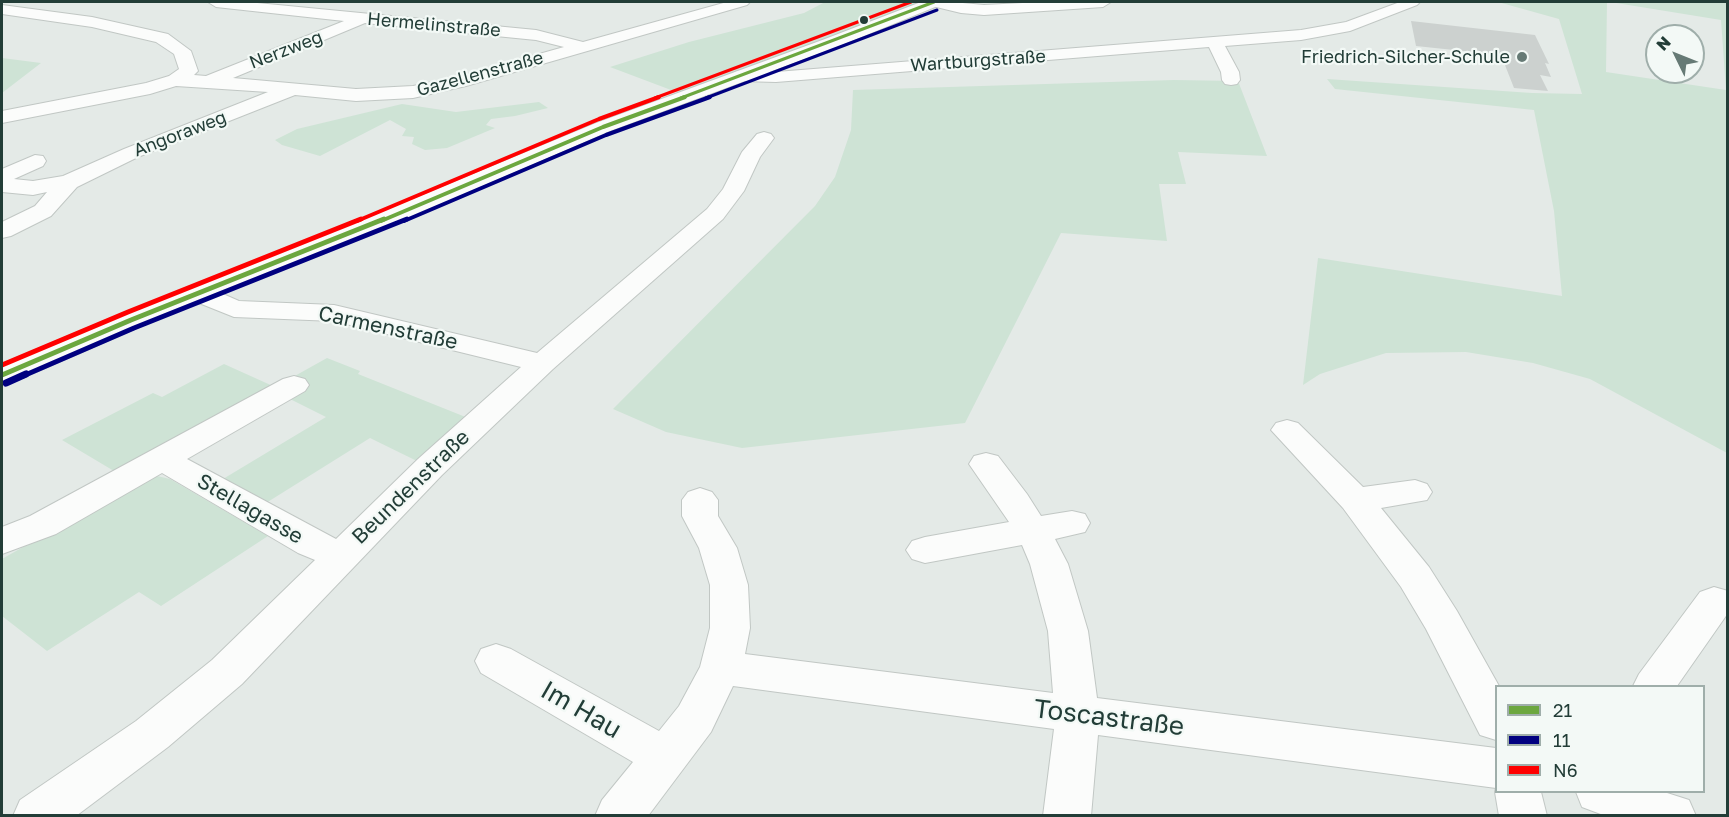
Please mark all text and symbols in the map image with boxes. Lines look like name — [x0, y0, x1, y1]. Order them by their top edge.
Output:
street label: Hermelinstraße — [366, 8, 502, 42]
unlabelled marker — [858, 14, 870, 26]
north arrow — [1645, 24, 1705, 84]
street label: Nerzweg — [246, 26, 326, 74]
text: N — [1652, 32, 1675, 54]
street label: Wartburgstraße — [910, 45, 1046, 77]
place label: Friedrich-Silcher-Schule — [1301, 46, 1510, 68]
street label: Gazellenstraße — [414, 47, 546, 101]
marker: Friedrich-Silcher-Schule — [1515, 50, 1529, 64]
street label: Angoraweg — [131, 106, 229, 162]
street label: Carmenstraße — [316, 301, 460, 355]
street label: Beundenstraße — [347, 425, 475, 549]
street label: Stellagasse — [193, 469, 307, 549]
street label: Im Hau — [535, 675, 627, 745]
legend — [1495, 685, 1705, 793]
street label: Toscastraße — [1032, 693, 1186, 743]
text: 21 — [1553, 699, 1572, 721]
text: 11 — [1553, 729, 1570, 751]
text: N6 — [1553, 759, 1578, 781]

